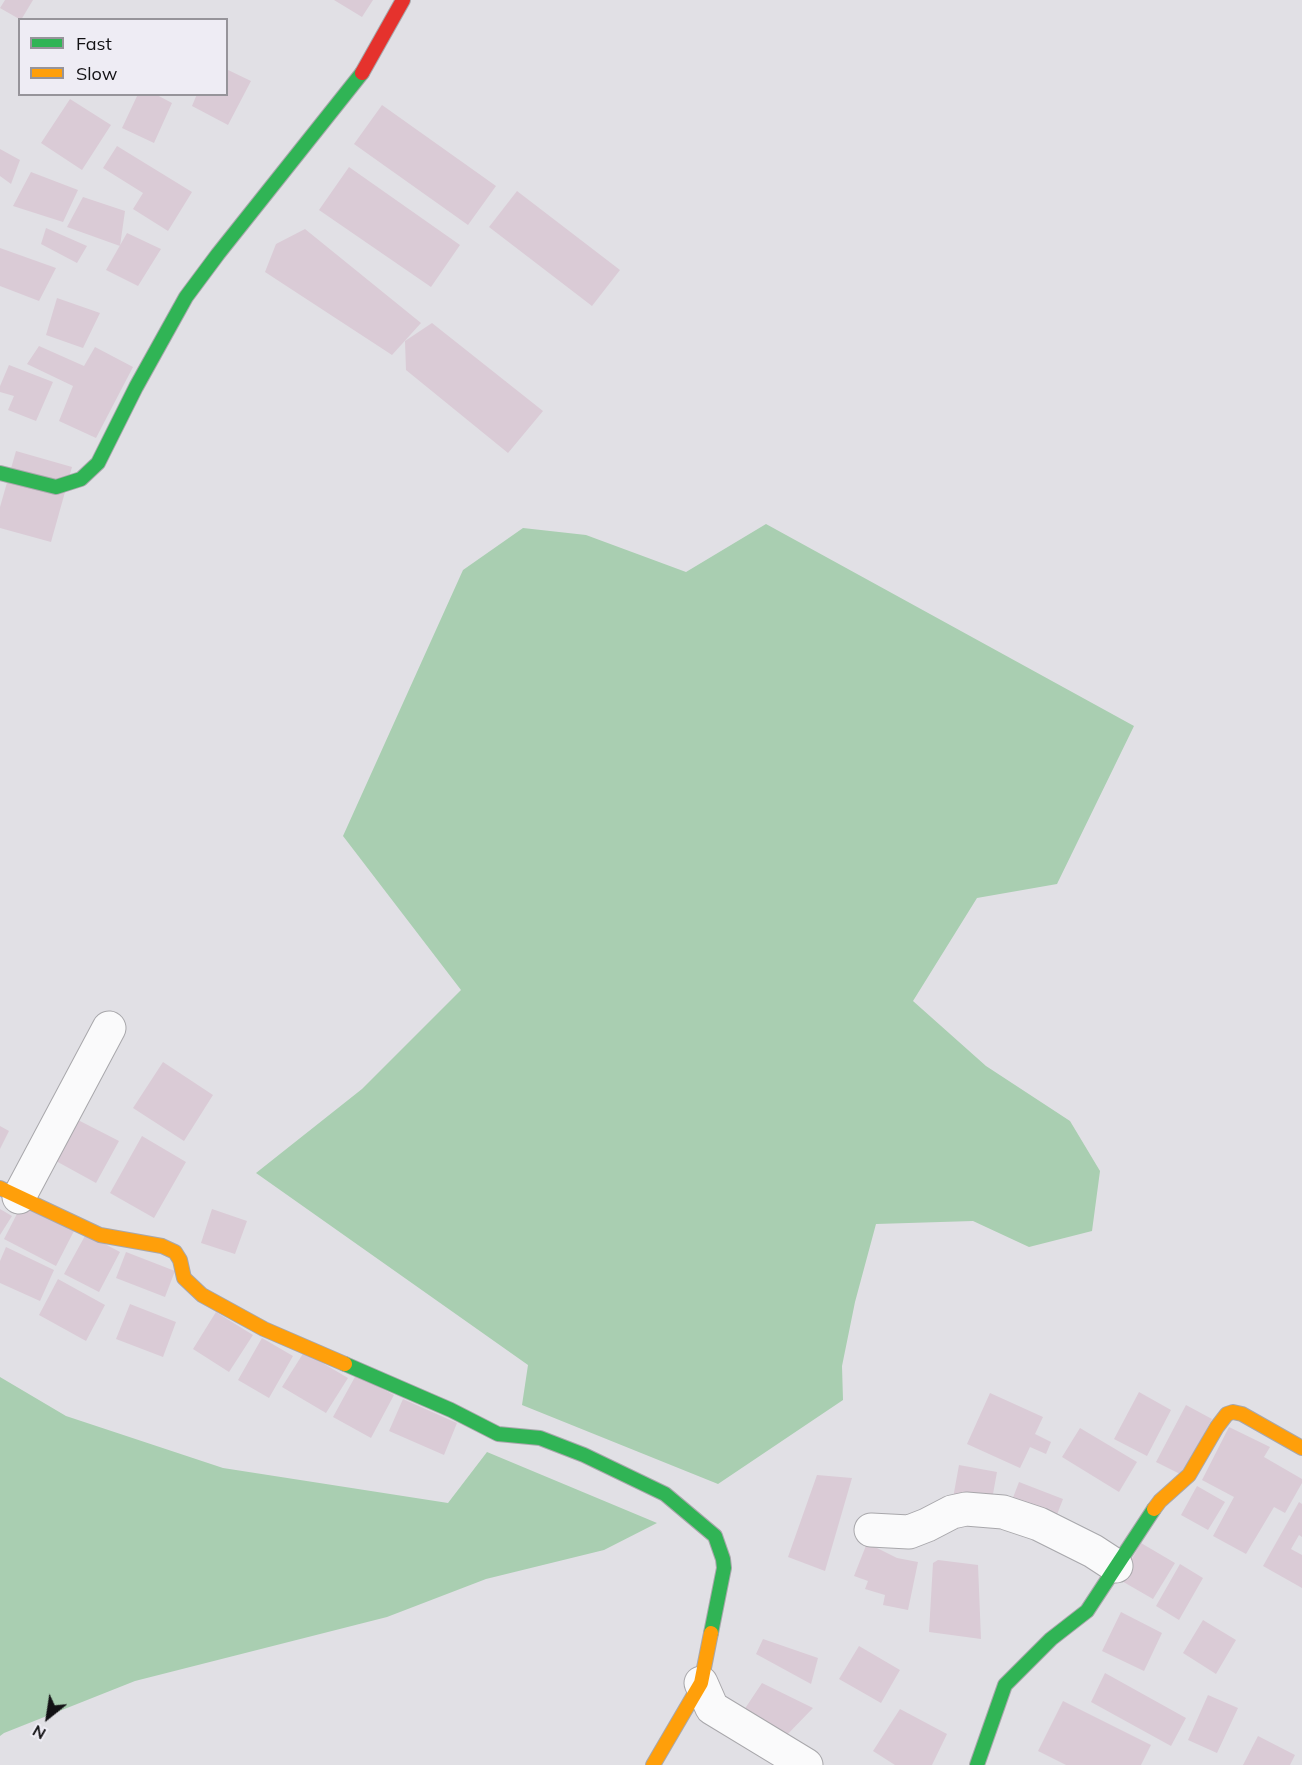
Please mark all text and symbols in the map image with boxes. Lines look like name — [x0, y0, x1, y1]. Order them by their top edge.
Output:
legend — [18, 18, 228, 96]
text: Fast — [76, 32, 112, 55]
text: Slow — [76, 62, 117, 85]
north arrow — [18, 1687, 78, 1747]
text: N — [29, 1721, 49, 1744]

